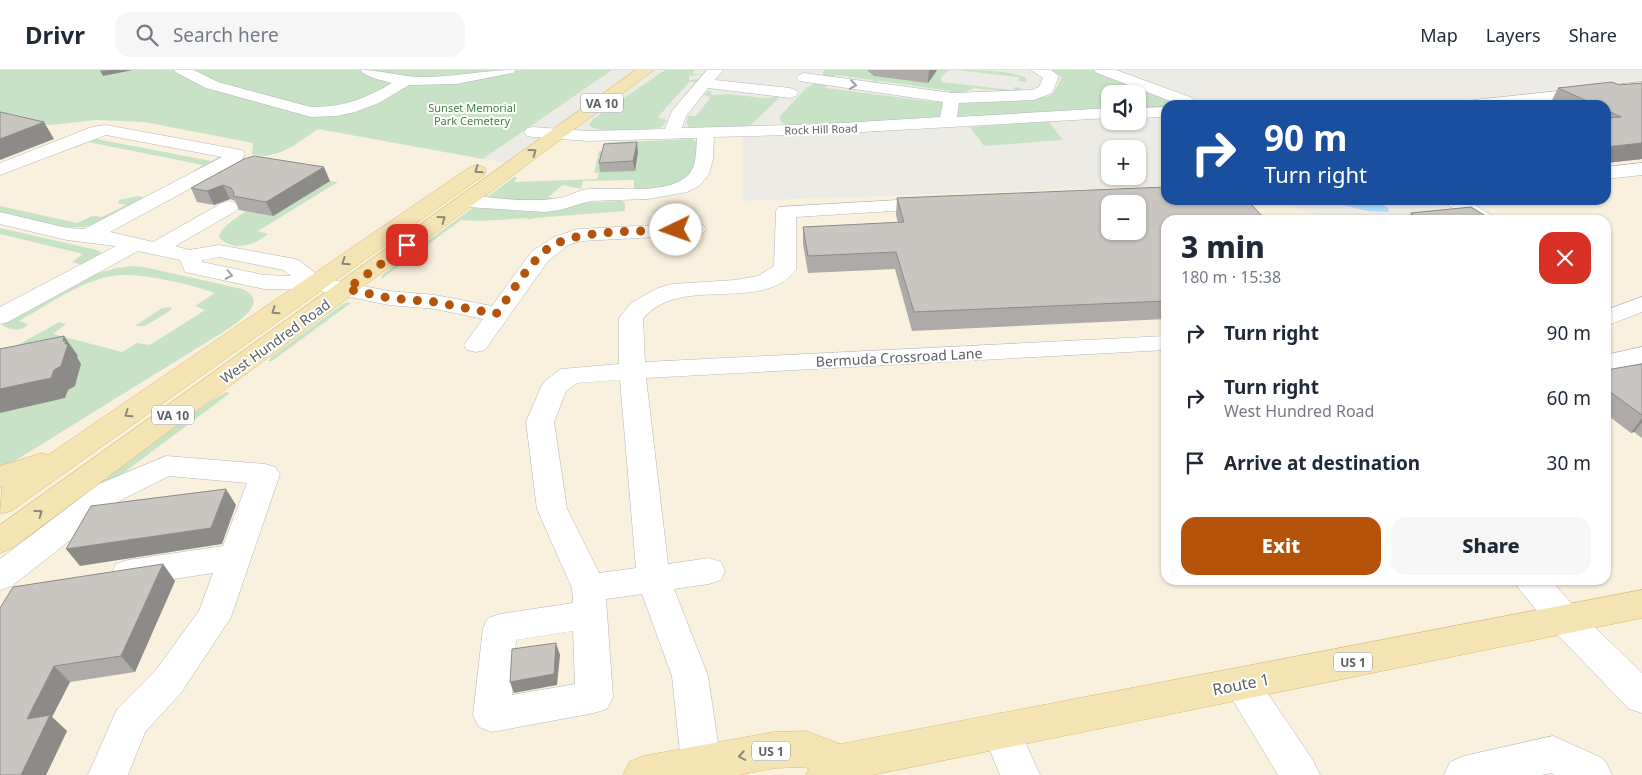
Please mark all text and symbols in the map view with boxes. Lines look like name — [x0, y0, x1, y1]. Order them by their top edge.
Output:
search box — [115, 12, 465, 57]
text: Drivr — [25, 18, 85, 51]
icon: search — [133, 21, 161, 49]
text: Search here — [173, 22, 279, 48]
text: Map — [1420, 23, 1458, 47]
text: Layers — [1486, 23, 1541, 47]
text: Share — [1569, 23, 1617, 47]
one-way arrow — [849, 79, 857, 90]
map controls — [1101, 85, 1146, 240]
button: sound — [1101, 85, 1146, 130]
road number: VA 10 — [581, 93, 623, 112]
park label: Sunset Memorial Park Cemetery — [428, 100, 516, 128]
text: 90 m — [1264, 114, 1347, 161]
street label: Rock Hill Road — [784, 120, 858, 138]
icon: right — [1181, 120, 1246, 185]
button: + — [1101, 140, 1146, 185]
one-way arrow — [527, 150, 536, 158]
text: Turn right — [1264, 159, 1367, 189]
one-way arrow — [475, 164, 484, 173]
button: − — [1101, 195, 1146, 240]
position arrow — [649, 203, 701, 255]
one-way arrow — [436, 216, 446, 225]
pin — [386, 224, 428, 266]
text: 3 min — [1181, 226, 1265, 267]
icon: arrive — [393, 231, 421, 259]
button: close — [1539, 232, 1591, 284]
one-way arrow — [341, 256, 351, 265]
text: 180 m · 15:38 — [1181, 266, 1281, 288]
one-way arrow — [225, 269, 234, 280]
street label: West Hundred Road — [216, 295, 334, 387]
one-way arrow — [271, 305, 281, 314]
icon: right — [1181, 319, 1209, 347]
text: Turn right — [1224, 320, 1319, 346]
text: 90 m — [1547, 320, 1591, 346]
street label: Bermuda Crossroad Lane — [815, 343, 983, 371]
text: Turn right — [1224, 374, 1319, 400]
icon: right — [1181, 384, 1209, 412]
text: 60 m — [1547, 385, 1591, 411]
text: West Hundred Road — [1224, 400, 1374, 422]
road number: VA 10 — [152, 406, 194, 424]
one-way arrow — [124, 408, 134, 417]
icon: arrive — [1181, 449, 1209, 477]
text: Arrive at destination — [1224, 450, 1420, 476]
text: 30 m — [1547, 450, 1591, 476]
one-way arrow — [33, 510, 42, 518]
button: Exit — [1181, 517, 1381, 575]
button: Share — [1391, 517, 1591, 575]
road number: US 1 — [1334, 652, 1372, 672]
street label: Route 1 — [1211, 668, 1271, 700]
road number: US 1 — [752, 741, 790, 760]
one-way arrow — [738, 751, 747, 761]

